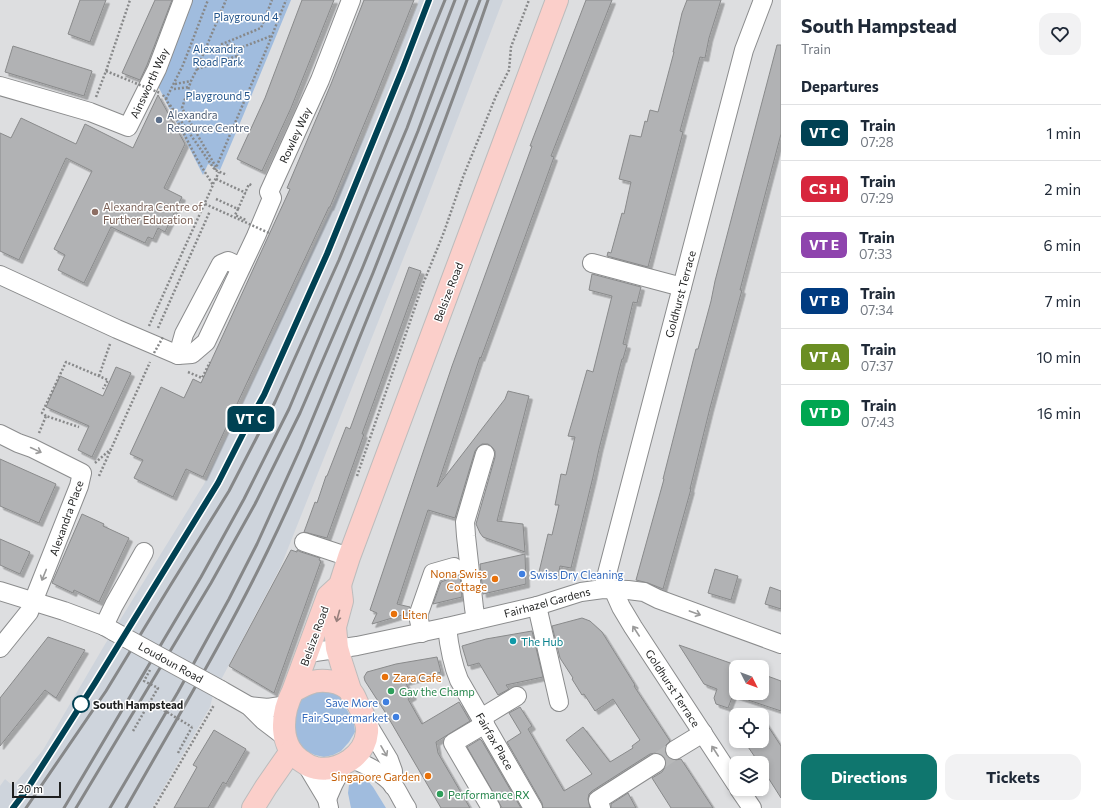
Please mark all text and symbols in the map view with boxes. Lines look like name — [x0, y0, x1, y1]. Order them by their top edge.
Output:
park label: Playground 4 — [213, 10, 279, 23]
button: heart — [1039, 13, 1081, 55]
text: South Hampstead — [801, 14, 957, 37]
text: Train — [801, 41, 831, 57]
park label: Alexandra Road Park — [193, 42, 243, 68]
street label: Ainsworth Way — [127, 46, 171, 120]
text: Departures — [801, 77, 879, 95]
park label: Playground 5 — [186, 89, 250, 102]
street label: Rowley Way — [276, 105, 314, 165]
place label: Alexandra Resource Centre — [167, 108, 249, 134]
marker: Alexandra Resource Centre — [154, 115, 164, 125]
text: Train — [860, 116, 896, 134]
text: VT C — [809, 124, 840, 141]
text: 1 min — [1046, 124, 1081, 142]
text: 07:28 — [860, 134, 894, 150]
text: Train — [860, 172, 896, 190]
text: CS H — [809, 180, 840, 197]
text: 2 min — [1044, 180, 1081, 198]
text: 07:29 — [860, 190, 894, 206]
place label: Alexandra Centre of Further Education — [103, 200, 203, 226]
marker: Alexandra Centre of Further Education — [90, 207, 100, 217]
text: Train — [859, 228, 895, 246]
text: VT E — [809, 236, 839, 253]
text: 6 min — [1043, 236, 1081, 254]
text: 07:33 — [859, 246, 892, 262]
street label: Goldhurst Terrace — [662, 249, 698, 339]
street label: Belsize Road — [431, 260, 465, 324]
text: Train — [860, 284, 895, 302]
text: VT B — [809, 292, 840, 309]
text: 7 min — [1045, 292, 1081, 310]
text: 07:34 — [860, 302, 894, 318]
text: Train — [861, 340, 896, 358]
text: VT A — [809, 348, 841, 365]
text: 10 min — [1036, 348, 1081, 366]
text: 07:37 — [861, 358, 893, 374]
text: Train — [861, 396, 896, 414]
text: VT D — [809, 404, 841, 421]
text: 16 min — [1037, 404, 1081, 422]
line badge: VT C — [223, 406, 279, 432]
text: VT C — [235, 410, 267, 427]
text: 07:43 — [861, 414, 895, 430]
one-way arrow — [29, 447, 41, 454]
street label: Alexandra Place — [46, 478, 86, 557]
place label: Nona Swiss Cottage — [430, 567, 487, 593]
place label: Swiss Dry Cleaning — [530, 568, 624, 581]
one-way arrow — [40, 569, 47, 581]
marker: Swiss Dry Cleaning — [517, 569, 527, 579]
marker: Nona Swiss Cottage — [490, 574, 500, 584]
street label: Fairhazel Gardens — [502, 584, 592, 620]
street label: Belsize Road — [297, 604, 331, 668]
place label: Liten — [402, 608, 428, 621]
one-way arrow — [334, 609, 341, 622]
marker: Liten — [389, 609, 399, 619]
one-way arrow — [688, 609, 700, 617]
one-way arrow — [631, 625, 639, 637]
place label: The Hub — [521, 635, 563, 648]
marker: The Hub — [508, 636, 518, 646]
street label: Loudoun Road — [136, 639, 206, 685]
street label: Goldhurst Terrace — [643, 647, 703, 729]
north arrow — [729, 660, 769, 700]
map controls — [729, 660, 769, 796]
place label: Zara Cafe — [393, 671, 442, 684]
marker: Zara Cafe — [380, 672, 390, 682]
place label: Gav the Champ — [399, 685, 475, 698]
marker: Gav the Champ — [386, 686, 396, 696]
marker: South Hampstead — [72, 695, 90, 713]
place label: Save More — [325, 696, 378, 709]
marker: Save More — [381, 697, 391, 707]
place label: South Hampstead — [93, 698, 183, 711]
button: locate — [729, 708, 769, 748]
street label: Fairfax Place — [473, 710, 517, 772]
place label: Fair Supermarket — [302, 711, 388, 724]
marker: Fair Supermarket — [391, 712, 401, 722]
one-way arrow — [380, 745, 388, 757]
one-way arrow — [710, 746, 719, 757]
button: Directions — [801, 754, 937, 800]
button: Tickets — [945, 754, 1081, 800]
button: layers — [729, 756, 769, 796]
place label: Singapore Garden — [331, 770, 420, 783]
marker: Singapore Garden — [423, 771, 433, 781]
scale bar — [12, 780, 61, 799]
text: 20 m — [18, 782, 43, 795]
place label: Performance RX — [448, 788, 530, 801]
marker: Performance RX — [435, 789, 445, 799]

